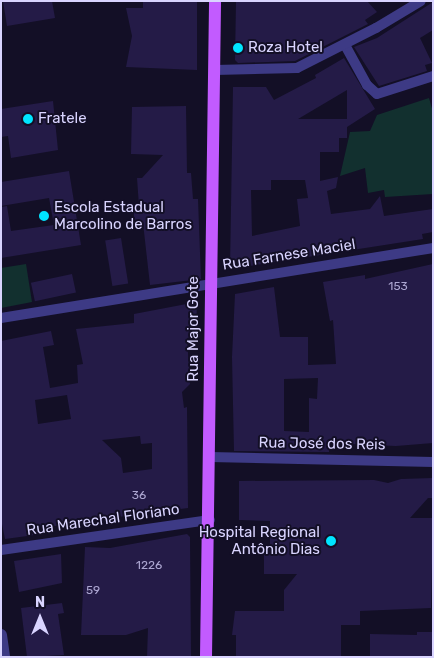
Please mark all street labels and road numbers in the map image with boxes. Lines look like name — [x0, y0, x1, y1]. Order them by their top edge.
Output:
street label: Rua Farnese Maciel — [221, 236, 357, 274]
street label: Rua Major Gote — [185, 276, 203, 382]
street label: Rua José dos Reis — [258, 434, 386, 454]
street label: Rua Marechal Floriano — [25, 500, 181, 540]

